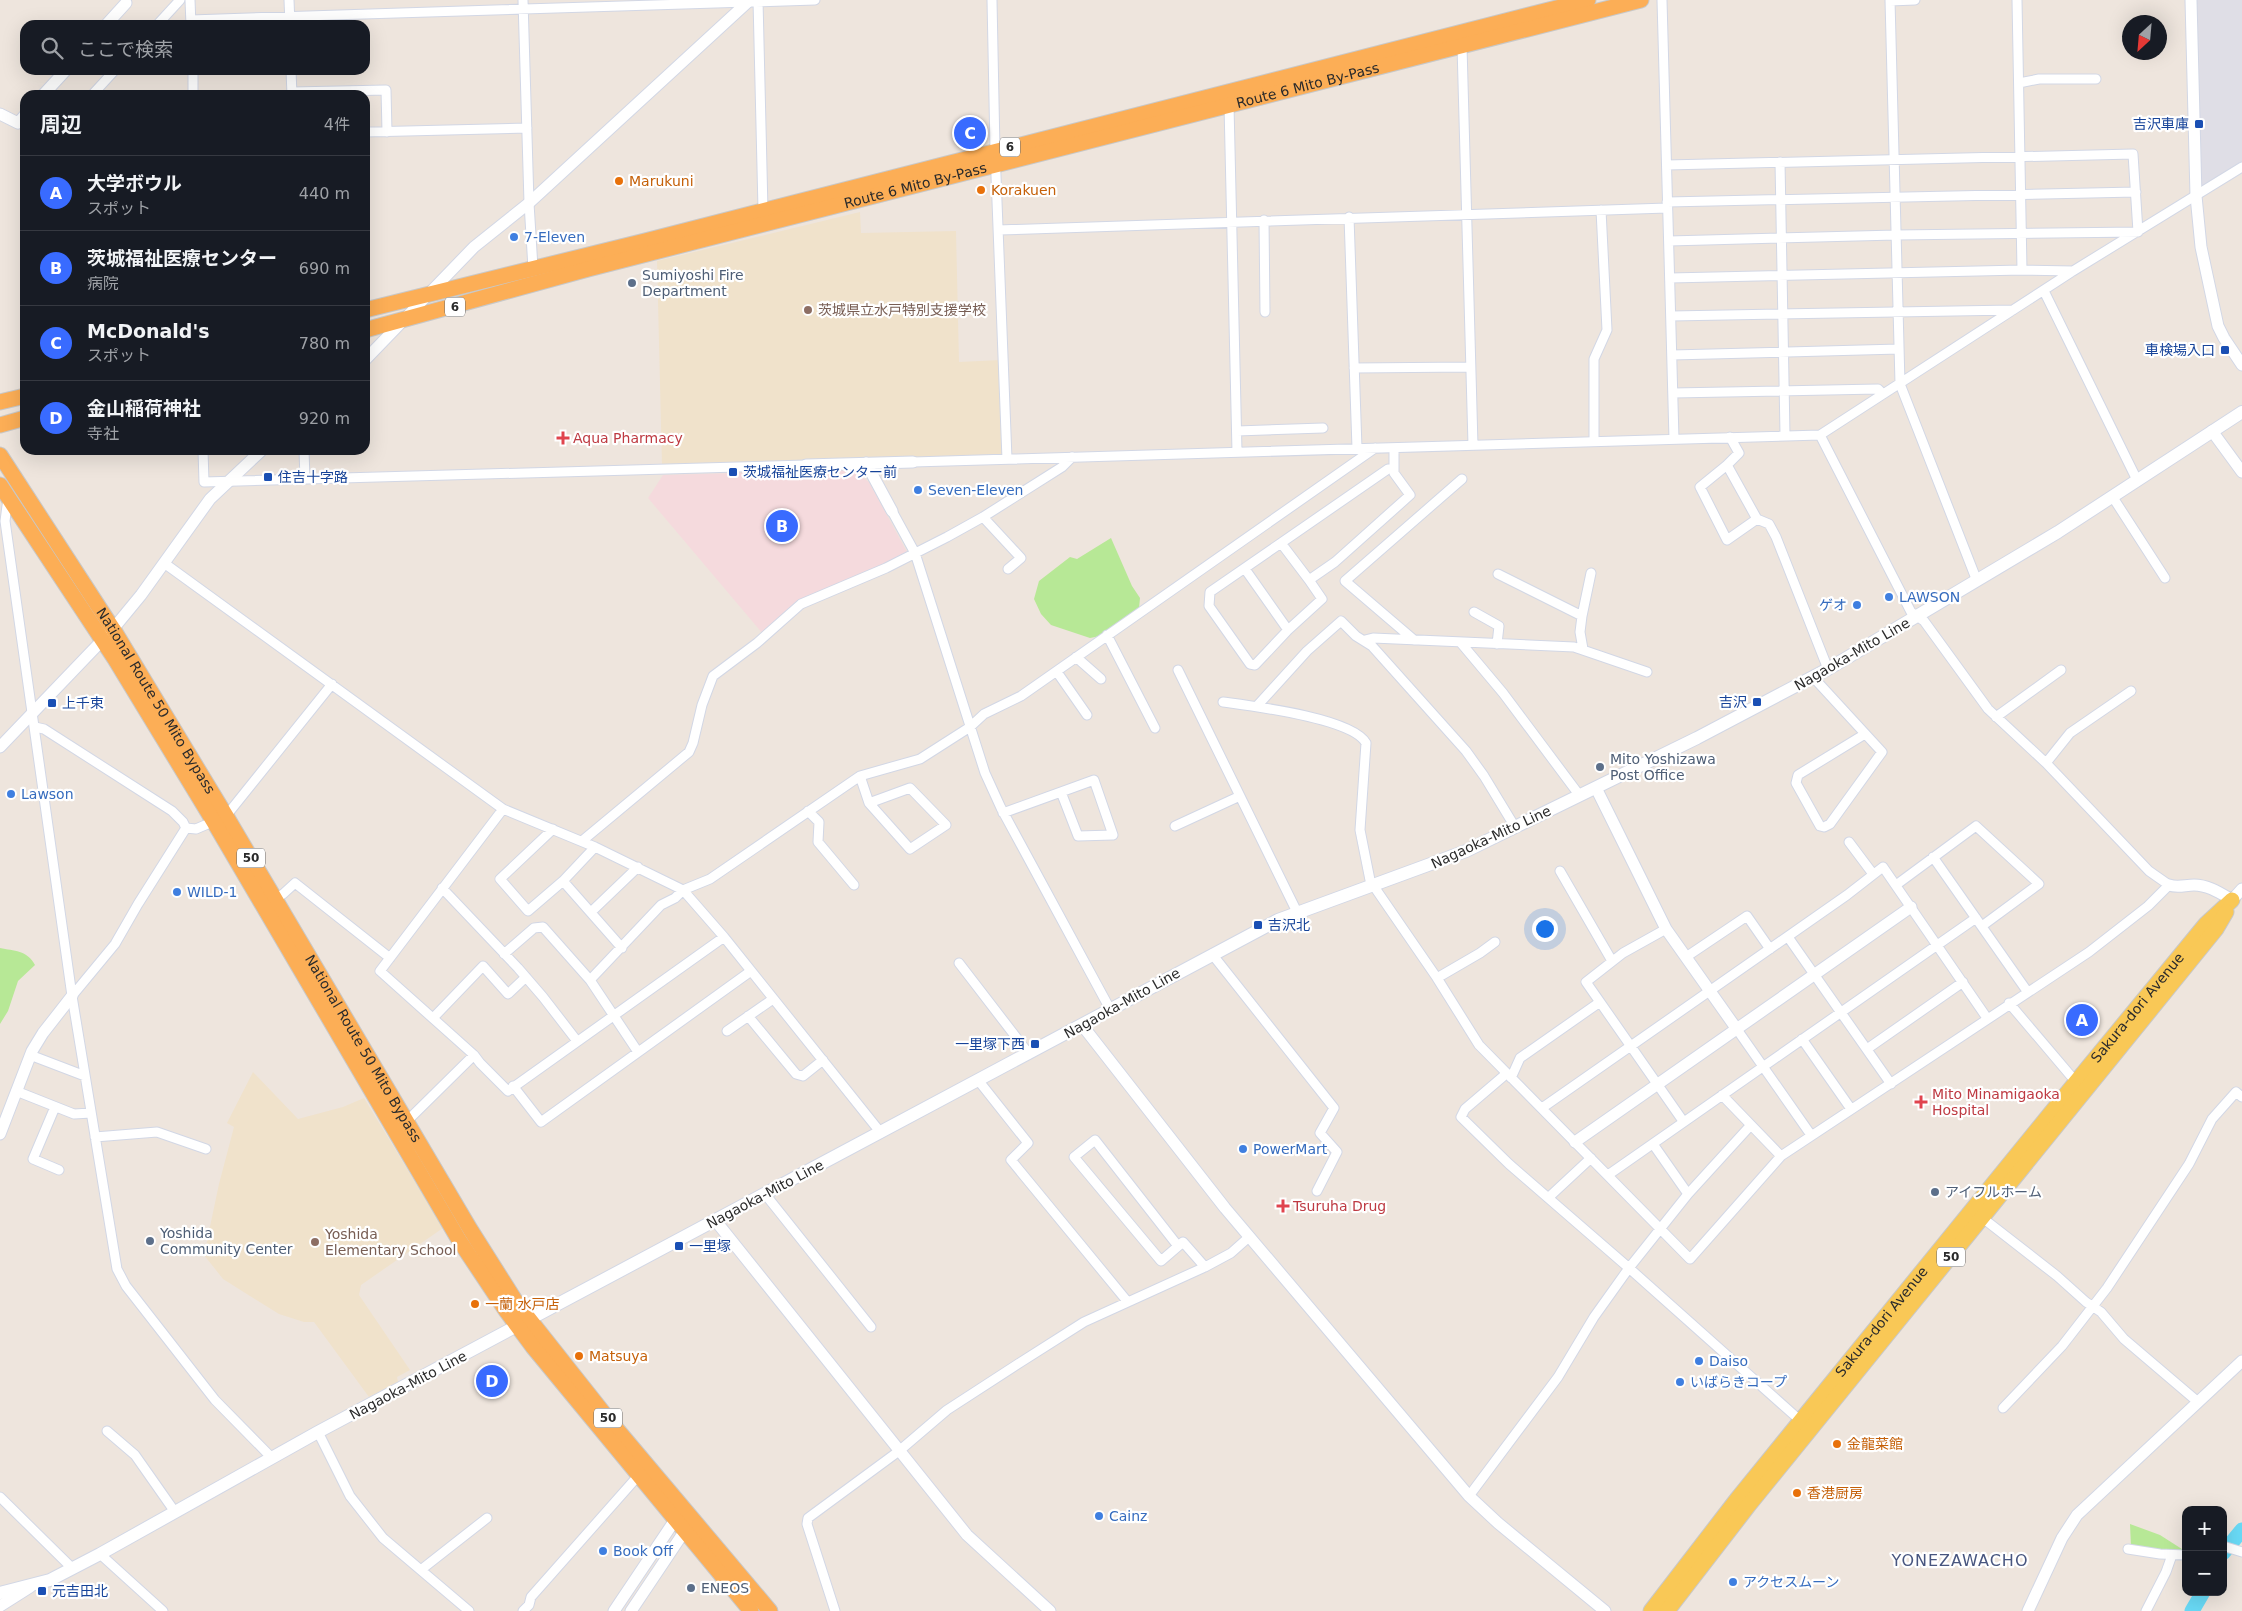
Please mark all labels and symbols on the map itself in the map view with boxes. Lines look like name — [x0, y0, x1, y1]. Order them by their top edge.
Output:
north arrow — [2122, 15, 2167, 60]
street label: Route 6 Mito By-Pass — [1235, 59, 1381, 111]
pin: C — [954, 114, 986, 152]
place label: 吉沢車庫 — [2133, 116, 2189, 132]
marker: 吉沢車庫 — [2193, 118, 2205, 130]
road number: 6 — [1000, 138, 1020, 156]
street label: Route 6 Mito By-Pass — [842, 159, 988, 211]
place label: Marukuni — [629, 173, 694, 189]
marker: Marukuni — [613, 175, 625, 187]
place label: Korakuen — [991, 182, 1056, 198]
marker: Korakuen — [975, 184, 987, 196]
place label: 7-Eleven — [524, 229, 585, 245]
marker: 7-Eleven — [508, 231, 520, 243]
place label: Sumiyoshi Fire Department — [642, 267, 744, 299]
marker: Sumiyoshi Fire Department — [626, 277, 638, 289]
road number: 6 — [445, 298, 465, 316]
place label: 茨城県立水戸特別支援学校 — [818, 302, 986, 318]
marker: 茨城県立水戸特別支援学校 — [802, 304, 814, 316]
place label: 車検場入口 — [2145, 342, 2215, 358]
marker: 車検場入口 — [2219, 344, 2231, 356]
place label: Aqua Pharmacy — [573, 430, 683, 446]
marker: Aqua Pharmacy — [557, 432, 569, 444]
place label: 茨城福祉医療センター前 — [743, 464, 897, 480]
marker: 茨城福祉医療センター前 — [727, 466, 739, 478]
place label: 住吉十字路 — [278, 469, 348, 485]
marker: 住吉十字路 — [262, 471, 274, 483]
place label: Seven-Eleven — [928, 482, 1023, 498]
marker: Seven-Eleven — [912, 484, 924, 496]
pin: B — [766, 507, 798, 545]
place label: LAWSON — [1899, 589, 1960, 605]
marker: LAWSON — [1883, 591, 1895, 603]
place label: ゲオ — [1819, 597, 1847, 613]
marker: ゲオ — [1851, 599, 1863, 611]
street label: National Route 50 Mito Bypass — [93, 605, 219, 797]
street label: Nagaoka-Mito Line — [1792, 615, 1912, 693]
place label: 吉沢 — [1719, 694, 1747, 710]
place label: 上千束 — [62, 695, 104, 711]
marker: 吉沢 — [1751, 696, 1763, 708]
marker: 上千束 — [46, 697, 58, 709]
place label: Mito Yoshizawa Post Office — [1610, 751, 1716, 783]
marker: Mito Yoshizawa Post Office — [1594, 761, 1606, 773]
place label: Lawson — [21, 786, 74, 802]
marker: Lawson — [5, 788, 17, 800]
street label: Nagaoka-Mito Line — [1429, 802, 1553, 872]
road number: 50 — [237, 848, 265, 868]
place label: WILD-1 — [187, 884, 238, 900]
marker: WILD-1 — [171, 886, 183, 898]
your location — [1532, 916, 1558, 942]
place label: 吉沢北 — [1268, 917, 1310, 933]
marker: 吉沢北 — [1252, 919, 1264, 931]
street label: Sakura-dori Avenue — [2088, 950, 2187, 1066]
street label: National Route 50 Mito Bypass — [302, 952, 425, 1145]
street label: Nagaoka-Mito Line — [1061, 964, 1183, 1042]
pin: A — [2066, 1001, 2098, 1039]
place label: 一里塚下西 — [955, 1036, 1025, 1052]
marker: 一里塚下西 — [1029, 1038, 1041, 1050]
place label: Mito Minamigaoka Hospital — [1932, 1086, 2060, 1118]
marker: Mito Minamigaoka Hospital — [1914, 1095, 1928, 1109]
place label: PowerMart — [1253, 1141, 1328, 1157]
marker: PowerMart — [1237, 1143, 1249, 1155]
street label: Nagaoka-Mito Line — [704, 1156, 826, 1232]
place label: アイフルホーム — [1945, 1184, 2042, 1200]
marker: アイフルホーム — [1929, 1186, 1941, 1198]
place label: Tsuruha Drug — [1292, 1198, 1386, 1214]
marker: Tsuruha Drug — [1277, 1200, 1289, 1212]
place label: Yoshida Community Center — [159, 1225, 293, 1257]
place label: Yoshida Elementary School — [324, 1226, 457, 1258]
marker: Yoshida Community Center — [144, 1235, 156, 1247]
marker: Yoshida Elementary School — [309, 1236, 321, 1248]
place label: 一里塚 — [689, 1238, 731, 1254]
marker: 一里塚 — [673, 1240, 685, 1252]
road number: 50 — [1937, 1248, 1965, 1266]
street label: Sakura-dori Avenue — [1832, 1263, 1931, 1380]
place label: 一蘭 水戸店 — [485, 1296, 559, 1312]
marker: 一蘭 水戸店 — [469, 1298, 481, 1310]
street label: Nagaoka-Mito Line — [347, 1347, 469, 1423]
place label: Matsuya — [589, 1348, 648, 1364]
marker: Matsuya — [573, 1350, 585, 1362]
place label: Daiso — [1709, 1353, 1748, 1369]
marker: Daiso — [1693, 1355, 1705, 1367]
pin: D — [476, 1362, 508, 1400]
place label: いばらきコープ — [1690, 1374, 1787, 1390]
marker: いばらきコープ — [1674, 1376, 1686, 1388]
road number: 50 — [594, 1409, 622, 1428]
place label: 金龍菜館 — [1847, 1436, 1903, 1452]
marker: 金龍菜館 — [1831, 1438, 1843, 1450]
place label: 香港厨房 — [1807, 1485, 1863, 1501]
marker: 香港厨房 — [1791, 1487, 1803, 1499]
place label: Cainz — [1109, 1508, 1147, 1524]
marker: Cainz — [1093, 1510, 1105, 1522]
place label: Book Off — [613, 1543, 673, 1559]
marker: Book Off — [597, 1545, 609, 1557]
district label: YONEZAWACHO — [1890, 1551, 2029, 1570]
place label: アクセスムーン — [1743, 1574, 1840, 1590]
marker: アクセスムーン — [1727, 1576, 1739, 1588]
place label: ENEOS — [701, 1580, 749, 1596]
marker: ENEOS — [685, 1582, 697, 1594]
place label: 元吉田北 — [52, 1583, 108, 1599]
marker: 元吉田北 — [36, 1585, 48, 1597]

